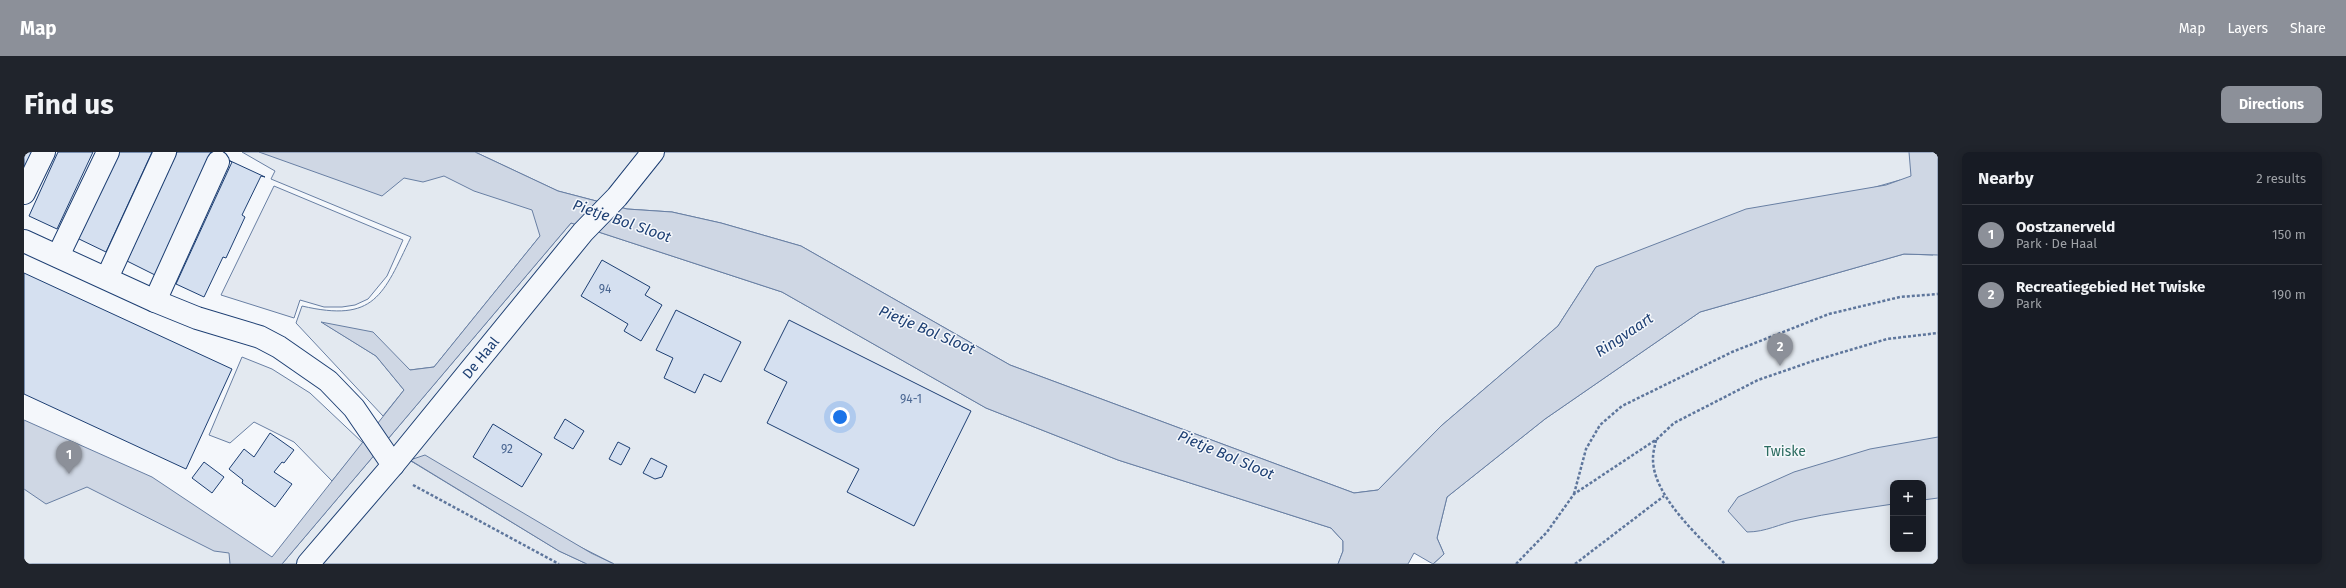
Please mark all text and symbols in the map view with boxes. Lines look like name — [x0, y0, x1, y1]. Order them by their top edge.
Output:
text: Map — [20, 17, 57, 40]
text: Map — [2179, 20, 2205, 37]
text: Layers — [2227, 20, 2268, 37]
text: Share — [2290, 20, 2326, 37]
button: Directions — [2221, 86, 2322, 123]
text: Find us — [24, 88, 114, 121]
text: Nearby — [1978, 168, 2033, 189]
text: 2 results — [2256, 171, 2306, 186]
water label: Pietje Bol Sloot — [571, 196, 674, 246]
text: Oostzanerveld — [2016, 218, 2115, 236]
text: 1 — [1988, 227, 1994, 242]
text: 150 m — [2272, 227, 2306, 242]
text: Park · De Haal — [2016, 236, 2097, 251]
text: Recreatiegebied Het Twiske — [2016, 278, 2205, 296]
house number: 94 — [599, 282, 612, 296]
text: 2 — [1988, 287, 1994, 302]
text: 190 m — [2272, 287, 2306, 302]
text: Park — [2016, 296, 2042, 311]
water label: Pietje Bol Sloot — [876, 302, 978, 359]
water label: Ringvaart — [1592, 309, 1657, 361]
pin: 2 — [1767, 333, 1793, 366]
street label: De Haal — [459, 334, 503, 382]
house number: 94-1 — [900, 392, 922, 406]
your location — [830, 407, 850, 427]
water label: Pietje Bol Sloot — [1175, 427, 1277, 484]
pin: 1 — [56, 441, 82, 474]
house number: 92 — [501, 442, 513, 456]
park label: Twiske — [1764, 443, 1806, 460]
map controls — [1890, 480, 1926, 552]
button: + — [1890, 480, 1926, 516]
button: − — [1890, 516, 1926, 552]

